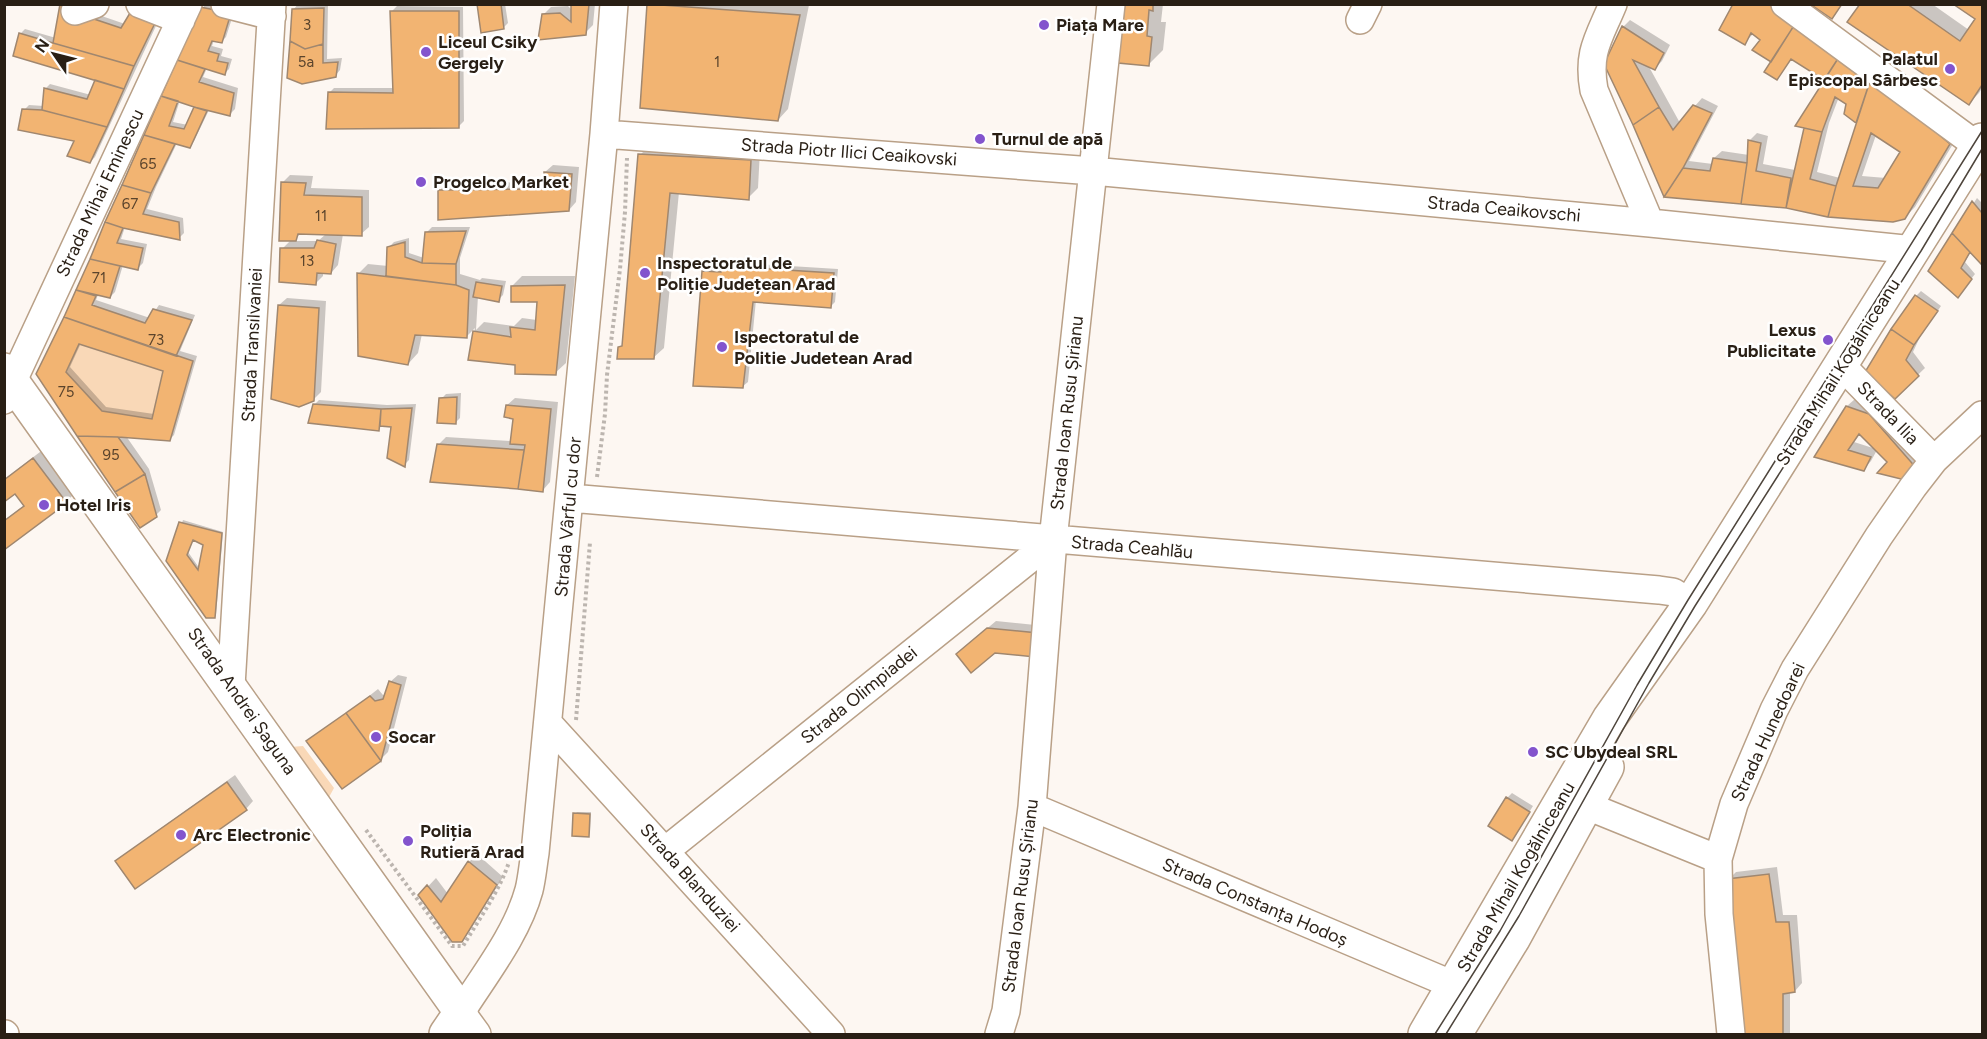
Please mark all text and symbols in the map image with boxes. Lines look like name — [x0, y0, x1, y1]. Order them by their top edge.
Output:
place label: Piața Mare — [1056, 14, 1144, 36]
house number: 3 — [303, 16, 311, 34]
marker: Piața Mare — [1037, 18, 1051, 32]
north arrow — [24, 24, 84, 84]
place label: Liceul Csiky Gergely — [438, 31, 538, 74]
text: N — [31, 35, 53, 56]
marker: Liceul Csiky Gergely — [419, 45, 433, 59]
place label: Palatul Episcopal Sârbesc — [1788, 48, 1938, 91]
house number: 5a — [298, 53, 314, 71]
house number: 1 — [714, 53, 720, 71]
marker: Palatul Episcopal Sârbesc — [1943, 62, 1957, 76]
street label: Strada Mihai Eminescu — [51, 106, 149, 280]
place label: Turnul de apă — [992, 128, 1103, 150]
marker: Turnul de apă — [973, 132, 987, 146]
street label: Strada Piotr Ilici Ceaikovski — [740, 133, 958, 171]
house number: 65 — [139, 155, 157, 173]
place label: Progelco Market — [433, 171, 569, 193]
marker: Progelco Market — [414, 175, 428, 189]
street label: Strada Ceaikovschi — [1426, 191, 1582, 227]
house number: 67 — [122, 195, 138, 213]
house number: 11 — [315, 207, 327, 225]
house number: 13 — [300, 252, 314, 270]
place label: Inspectoratul de Poliție Județean Arad — [657, 252, 835, 295]
marker: Inspectoratul de Poliție Județean Arad — [638, 266, 652, 280]
street label: Strada Transilvaniei — [237, 267, 267, 423]
house number: 71 — [92, 269, 106, 287]
street label: Strada Mihail Kogălniceanu — [1771, 274, 1905, 470]
street label: Strada Ioan Rusu Șirianu — [1046, 315, 1088, 511]
place label: Lexus Publicitate — [1727, 319, 1817, 362]
place label: Ispectoratul de Politie Judetean Arad — [734, 326, 912, 369]
house number: 73 — [148, 331, 164, 349]
marker: Lexus Publicitate — [1821, 333, 1835, 347]
marker: Ispectoratul de Politie Judetean Arad — [715, 340, 729, 354]
street label: Strada Ilia — [1852, 377, 1924, 449]
house number: 75 — [58, 383, 74, 401]
street label: Strada Vârful cu dor — [550, 436, 586, 598]
house number: 95 — [102, 446, 120, 464]
place label: Hotel Iris — [56, 494, 131, 516]
marker: Hotel Iris — [37, 498, 51, 512]
street label: Strada Ceahlău — [1070, 531, 1194, 563]
street label: Strada Andrei Șaguna — [183, 623, 301, 779]
street label: Strada Olimpiadei — [796, 641, 922, 749]
street label: Strada Hunedoarei — [1726, 659, 1810, 805]
place label: Socar — [388, 726, 436, 748]
marker: Socar — [369, 730, 383, 744]
place label: SC Ubydeal SRL — [1545, 741, 1678, 763]
marker: SC Ubydeal SRL — [1526, 745, 1540, 759]
street label: Strada Mihail Kogălniceanu — [1452, 778, 1580, 976]
street label: Strada Ioan Rusu Șirianu — [997, 798, 1043, 994]
street label: Strada Blanduziei — [635, 819, 745, 937]
place label: Poliția Rutieră Arad — [420, 820, 524, 863]
place label: Arc Electronic — [193, 824, 311, 846]
marker: Arc Electronic — [174, 828, 188, 842]
marker: Poliția Rutieră Arad — [401, 834, 415, 848]
street label: Strada Constanța Hodoș — [1159, 853, 1351, 951]

